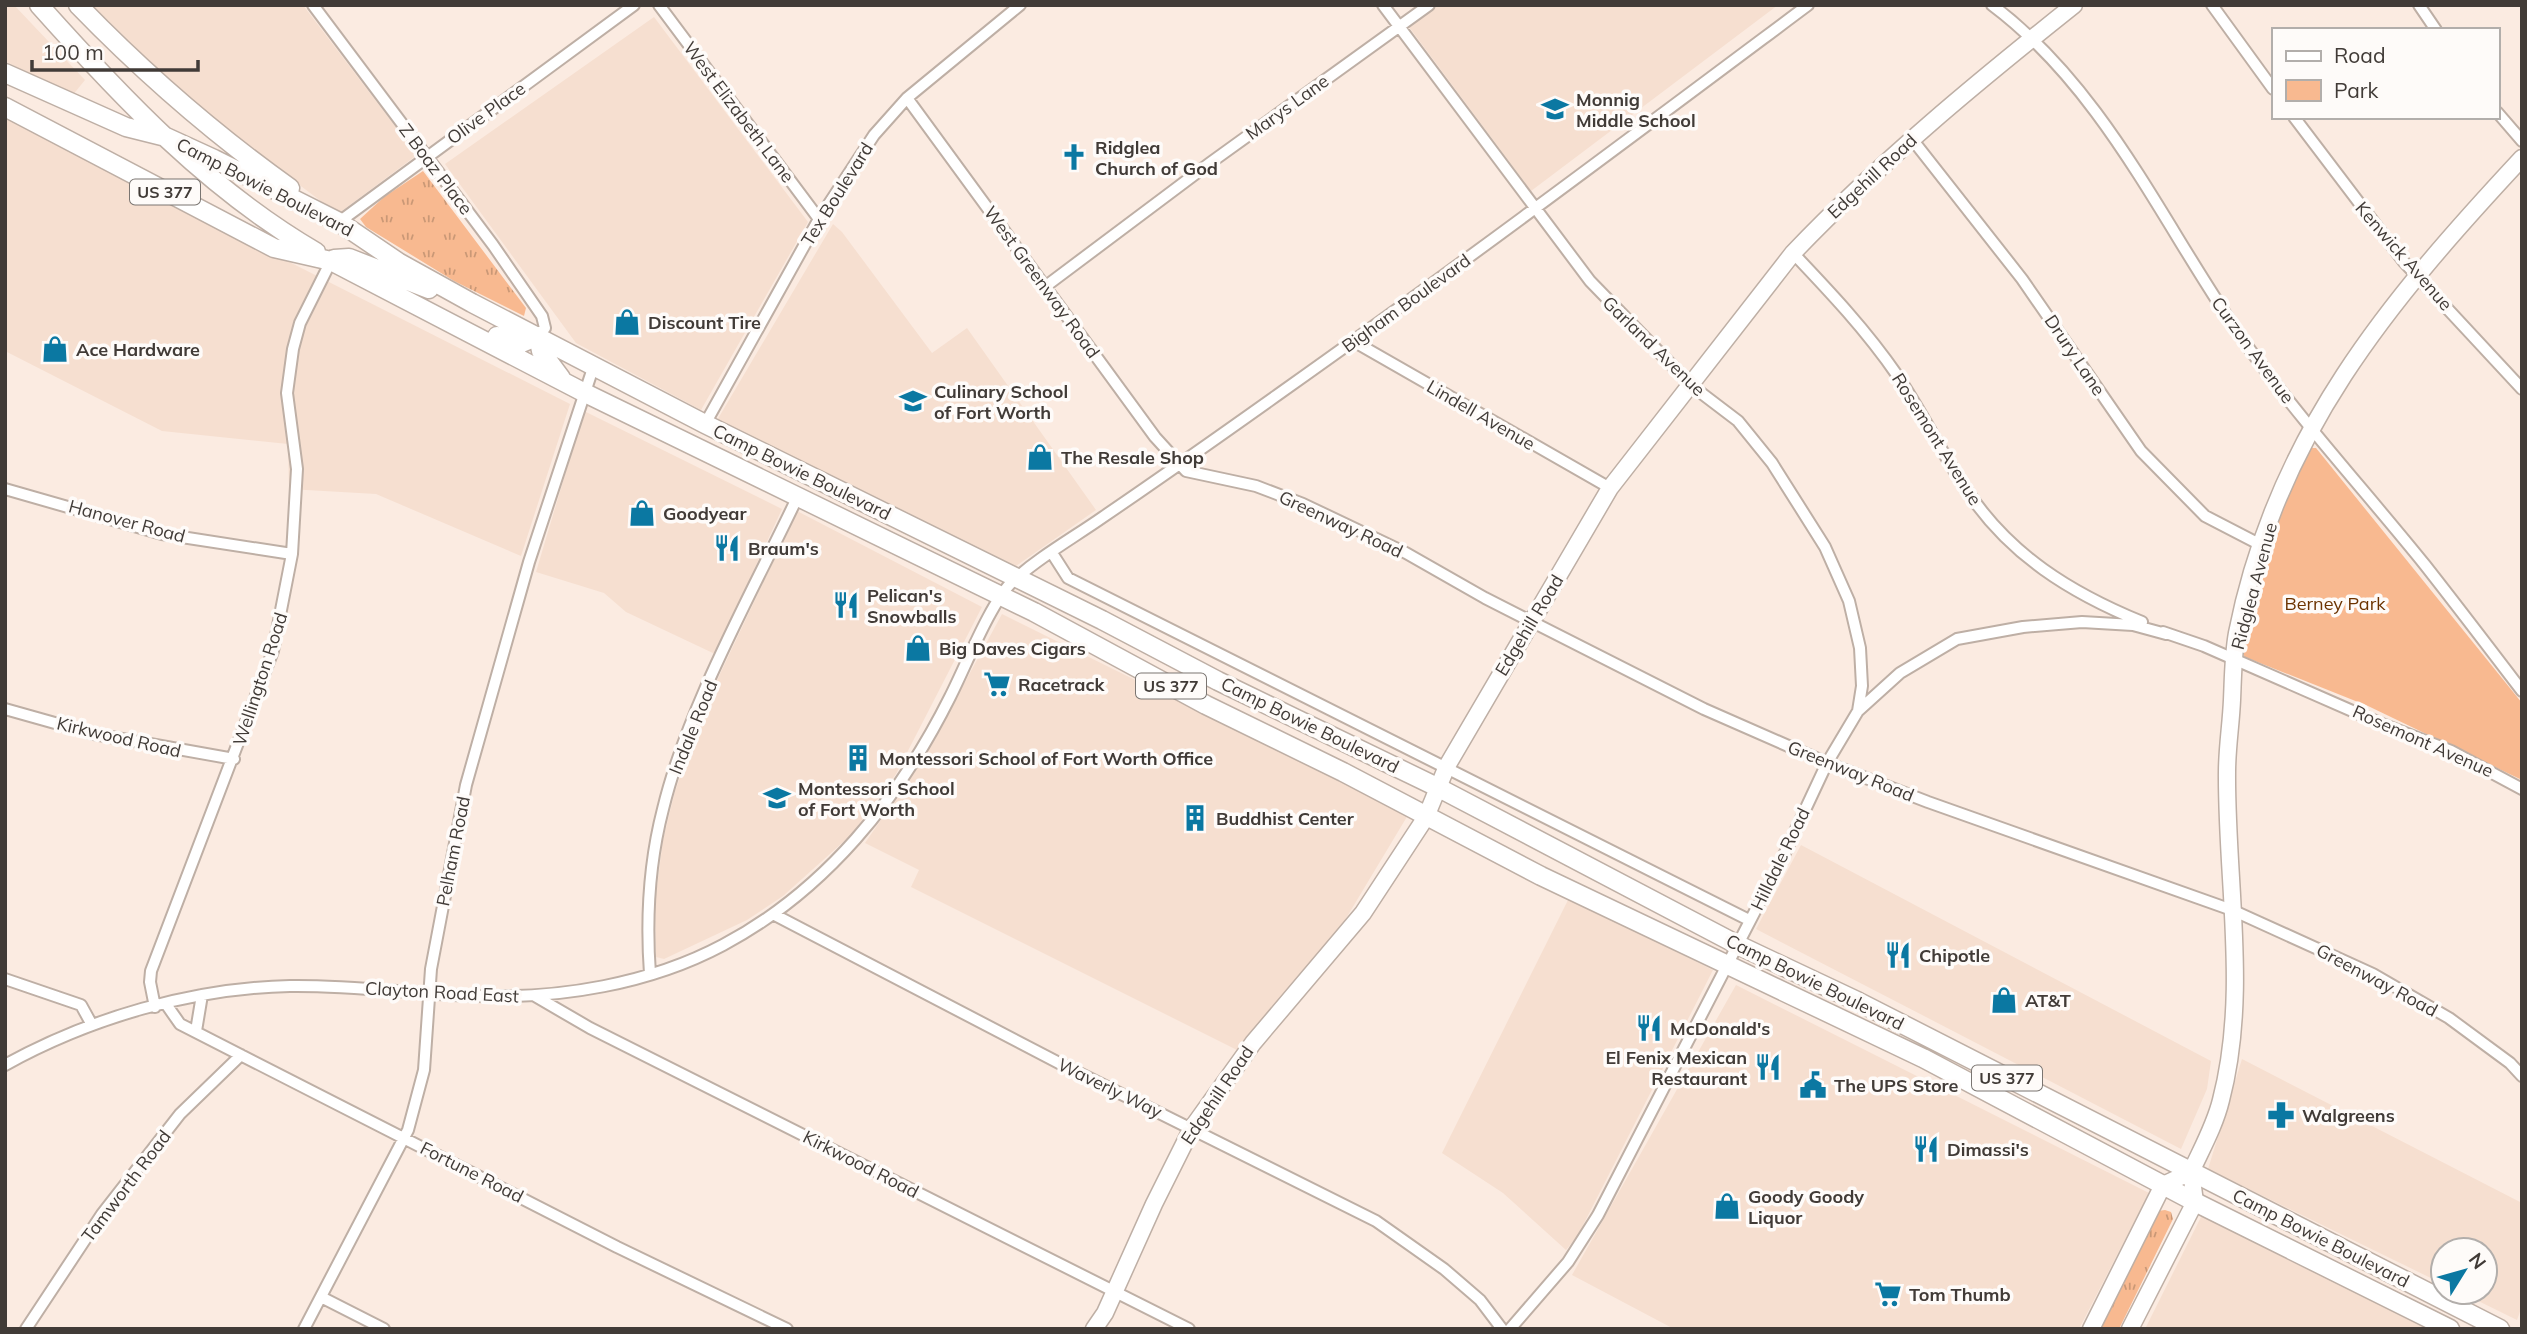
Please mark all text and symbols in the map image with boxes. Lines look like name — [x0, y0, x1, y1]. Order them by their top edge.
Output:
scale bar — [32, 28, 198, 72]
legend — [2272, 28, 2499, 119]
street label: West Elizabeth Lane — [678, 37, 800, 187]
text: 100 m — [42, 39, 104, 65]
text: Road — [2334, 42, 2385, 68]
street label: Marys Lane — [1241, 69, 1333, 145]
street label: Olive Place — [442, 77, 530, 149]
text: Park — [2334, 77, 2378, 103]
place label: Monnig Middle School — [1576, 88, 1696, 132]
school or university icon: Monnig Middle School — [1540, 94, 1570, 124]
street label: Z Boaz Place — [394, 119, 478, 219]
street label: Edgehill Road — [1822, 129, 1922, 223]
street label: Camp Bowie Boulevard — [173, 132, 357, 242]
place label: Ridglea Church of God — [1095, 136, 1218, 180]
street label: Tex Boulevard — [796, 138, 878, 250]
church icon: Ridglea Church of God — [1059, 142, 1089, 172]
road number: US 377 — [130, 180, 200, 204]
street label: Kenwick Avenue — [2350, 197, 2458, 315]
street label: West Greenway Road — [979, 201, 1105, 363]
street label: Bigham Boulevard — [1337, 249, 1475, 357]
street label: Garland Avenue — [1598, 291, 1710, 401]
street label: Curzon Avenue — [2207, 292, 2299, 408]
shop icon: Discount Tire — [612, 307, 642, 337]
street label: Drury Lane — [2040, 310, 2110, 400]
place label: Discount Tire — [648, 311, 761, 334]
shop icon: Ace Hardware — [40, 334, 70, 364]
place label: Ace Hardware — [76, 338, 200, 361]
street label: Rosemont Avenue — [1887, 369, 1987, 509]
street label: Lindell Avenue — [1423, 375, 1539, 455]
place label: Culinary School of Fort Worth — [934, 380, 1068, 424]
school or university icon: Culinary School of Fort Worth — [898, 386, 928, 416]
street label: Camp Bowie Boulevard — [709, 419, 895, 525]
shop icon: The Resale Shop — [1025, 442, 1055, 472]
place label: The Resale Shop — [1061, 446, 1204, 469]
street label: Greenway Road — [1275, 485, 1407, 563]
street label: Hanover Road — [66, 494, 188, 548]
shop icon: Goodyear — [627, 498, 657, 528]
place label: Goodyear — [663, 502, 747, 525]
street label: Ridglea Avenue — [2226, 520, 2282, 652]
restaurant icon: Braum's — [712, 533, 742, 563]
place label: Braum's — [748, 537, 819, 560]
street label: Edgehill Road — [1490, 570, 1568, 680]
place label: Pelican's Snowballs — [867, 584, 957, 628]
restaurant icon: Pelican's Snowballs — [831, 590, 861, 620]
park label: Berney Park — [2285, 592, 2386, 615]
street label: Wellington Road — [228, 609, 292, 749]
shop icon: Big Daves Cigars — [903, 633, 933, 663]
place label: Big Daves Cigars — [939, 637, 1086, 660]
supermarket icon: Racetrack — [982, 669, 1012, 699]
street label: Camp Bowie Boulevard — [1217, 672, 1403, 778]
place label: Racetrack — [1018, 673, 1105, 696]
road number: US 377 — [1136, 674, 1206, 698]
street label: Indale Road — [664, 676, 722, 778]
street label: Rosemont Avenue — [2349, 700, 2497, 782]
street label: Kirkwood Road — [55, 712, 183, 762]
street label: Greenway Road — [1784, 735, 1918, 807]
building icon: Montessori School of Fort Worth Office — [843, 743, 873, 773]
place label: Montessori School of Fort Worth Office — [879, 747, 1213, 770]
place label: Montessori School of Fort Worth — [798, 777, 955, 821]
school or university icon: Montessori School of Fort Worth — [762, 783, 792, 813]
street label: Pelham Road — [431, 794, 475, 908]
building icon: Buddhist Center — [1180, 803, 1210, 833]
street label: Hilldale Road — [1745, 804, 1815, 914]
place label: Buddhist Center — [1216, 807, 1355, 830]
street label: Camp Bowie Boulevard — [1722, 929, 1908, 1035]
street label: Greenway Road — [2312, 938, 2442, 1022]
restaurant icon: Chipotle — [1883, 940, 1913, 970]
place label: Chipotle — [1919, 944, 1990, 967]
street label: Clayton Road East — [365, 976, 519, 1008]
shop icon: AT&T — [1989, 985, 2019, 1015]
place label: AT&T — [2025, 989, 2071, 1012]
restaurant icon: McDonald's — [1634, 1013, 1664, 1043]
place label: McDonald's — [1670, 1017, 1770, 1040]
street label: Edgehill Road — [1176, 1041, 1258, 1149]
place label: El Fenix Mexican Restaurant — [1605, 1046, 1747, 1090]
restaurant icon: El Fenix Mexican Restaurant — [1753, 1052, 1783, 1082]
street label: Waverly Way — [1054, 1053, 1166, 1123]
road number: US 377 — [1972, 1066, 2042, 1090]
public building icon: The UPS Store — [1798, 1070, 1828, 1100]
place label: The UPS Store — [1834, 1074, 1958, 1097]
pharmacy icon: Walgreens — [2266, 1100, 2296, 1130]
place label: Walgreens — [2302, 1104, 2395, 1127]
street label: Tamworth Road — [76, 1125, 176, 1247]
street label: Kirkwood Road — [799, 1125, 923, 1203]
restaurant icon: Dimassi's — [1911, 1134, 1941, 1164]
street label: Fortune Road — [416, 1136, 528, 1208]
place label: Dimassi's — [1947, 1138, 2029, 1161]
street label: Camp Bowie Boulevard — [2229, 1183, 2413, 1293]
place label: Goody Goody Liquor — [1748, 1185, 1864, 1229]
shop icon: Goody Goody Liquor — [1712, 1191, 1742, 1221]
north arrow — [2429, 1236, 2499, 1306]
text: N — [2464, 1248, 2491, 1274]
supermarket icon: Tom Thumb — [1873, 1279, 1903, 1309]
place label: Tom Thumb — [1909, 1283, 2011, 1306]

